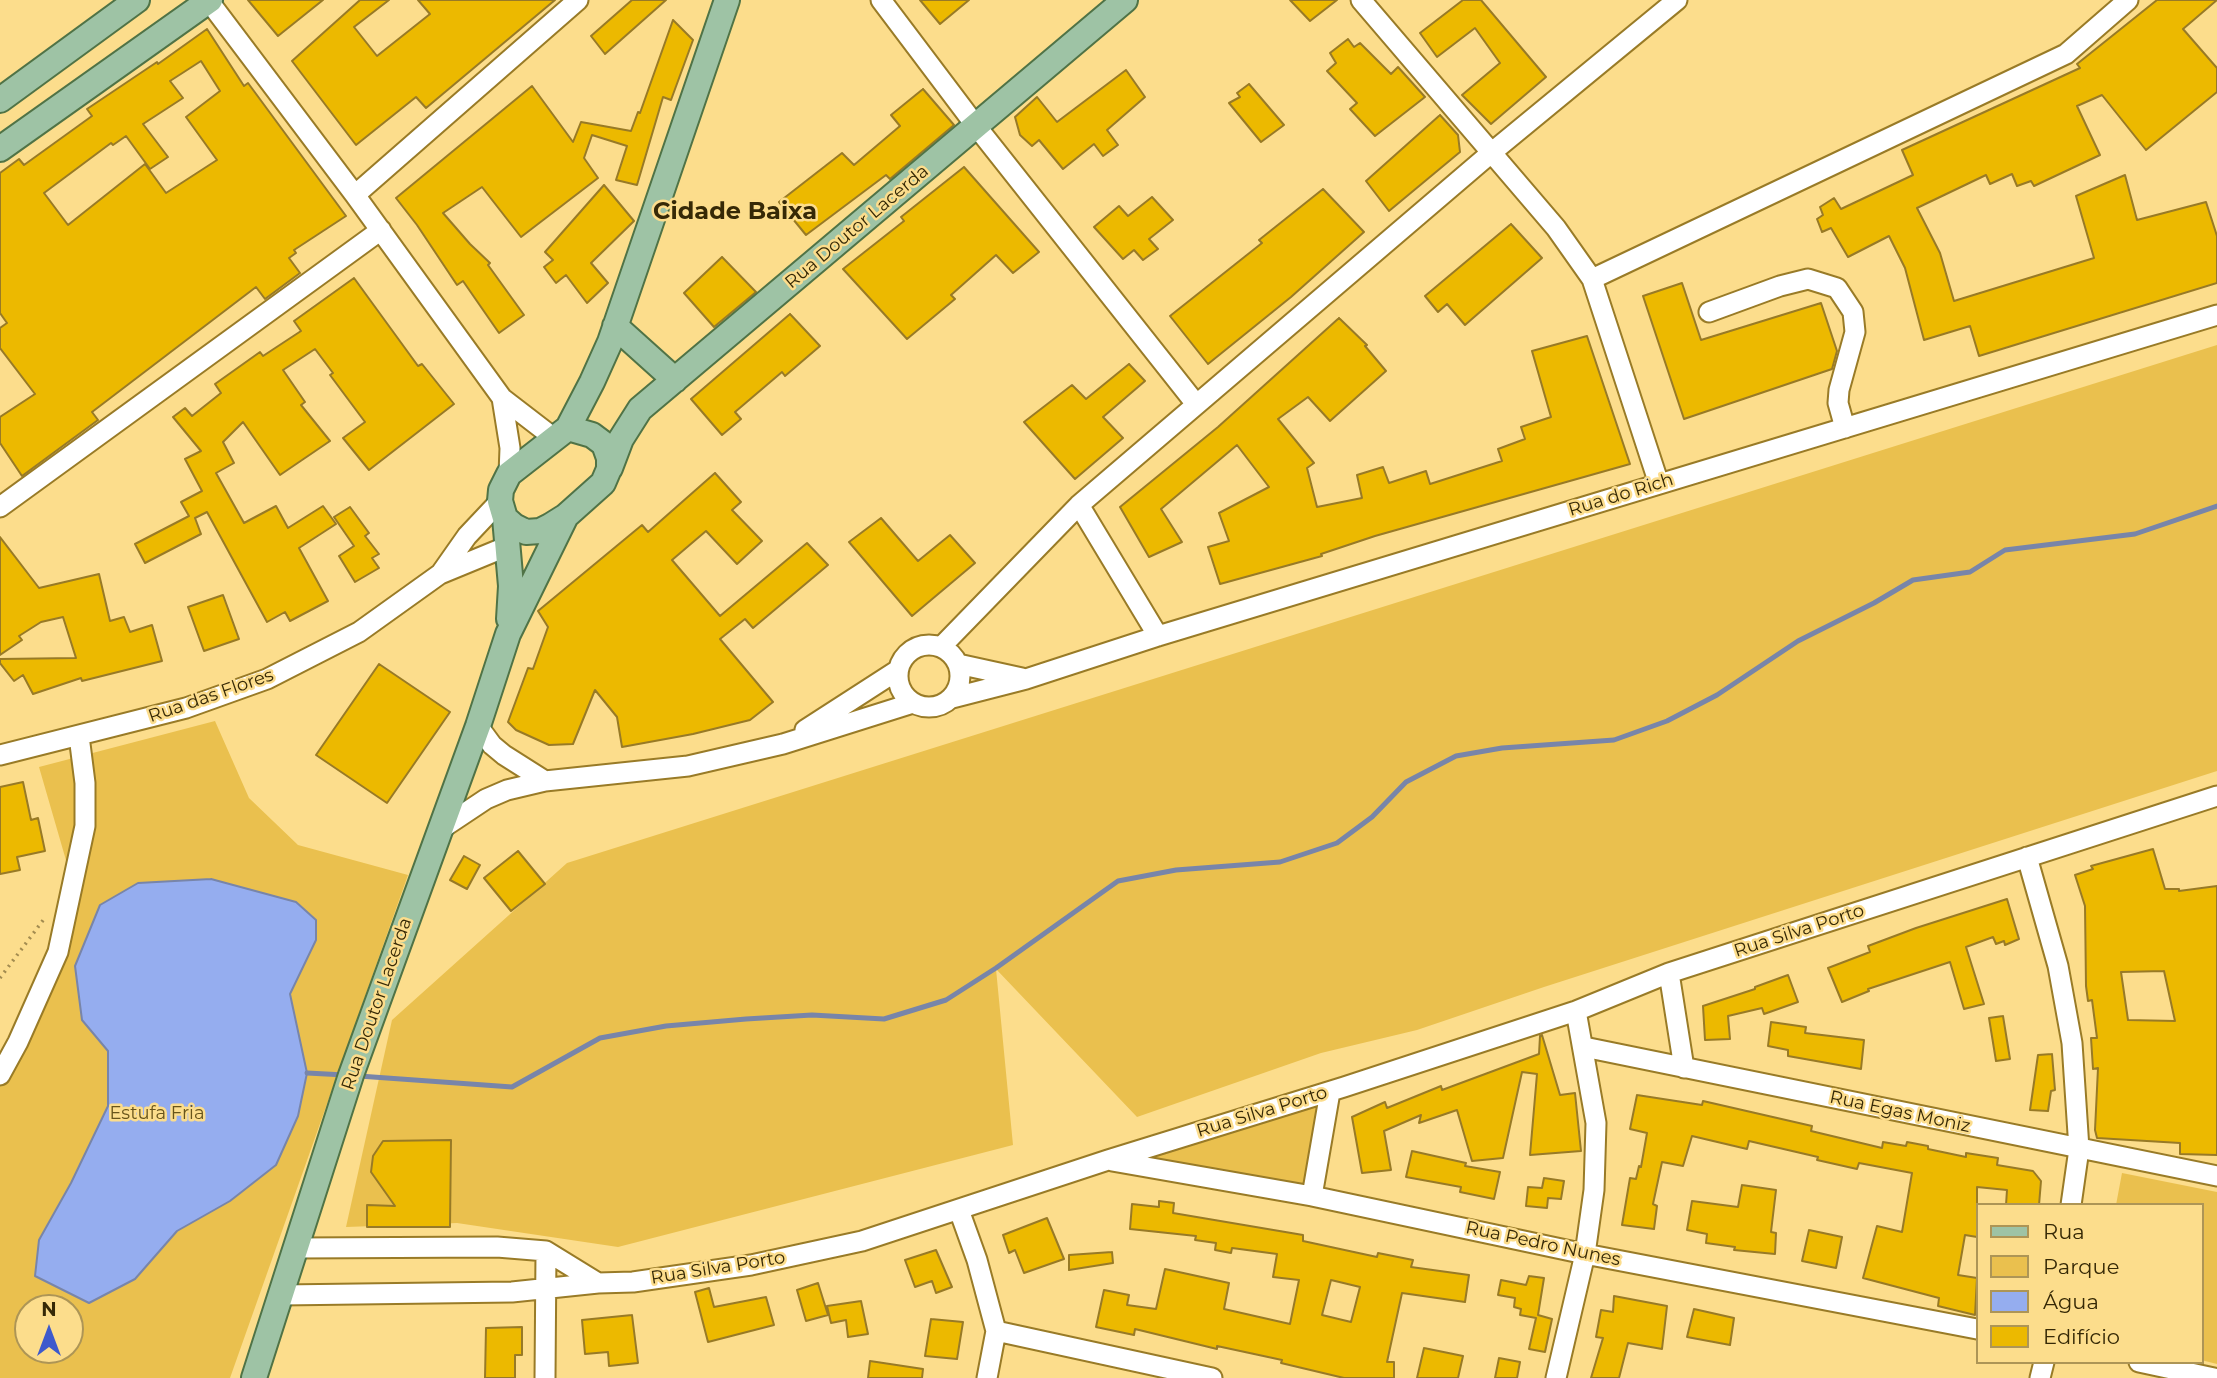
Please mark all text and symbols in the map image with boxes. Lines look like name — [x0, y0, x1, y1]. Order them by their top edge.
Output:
street label: Rua Doutor Lacerda — [781, 161, 933, 293]
district label: Cidade Baixa — [653, 198, 817, 226]
street label: Rua do Rich — [1566, 469, 1676, 521]
street label: Rua das Flores — [146, 664, 276, 728]
street label: Rua Silva Porto — [1731, 900, 1867, 962]
street label: Rua Doutor Lacerda — [337, 915, 417, 1093]
street label: Rua Silva Porto — [1194, 1082, 1330, 1142]
street label: Rua Egas Moniz — [1828, 1087, 1972, 1137]
park label: Estufa Fria — [109, 1103, 205, 1125]
legend — [1976, 1203, 2203, 1364]
street label: Rua Pedro Nunes — [1464, 1217, 1622, 1271]
text: Rua — [2043, 1219, 2085, 1244]
street label: Rua Silva Porto — [649, 1247, 787, 1289]
text: Parque — [2043, 1254, 2119, 1279]
text: Água — [2043, 1289, 2099, 1314]
north arrow — [14, 1294, 84, 1364]
text: N — [41, 1298, 57, 1321]
text: Edifício — [2043, 1324, 2120, 1349]

